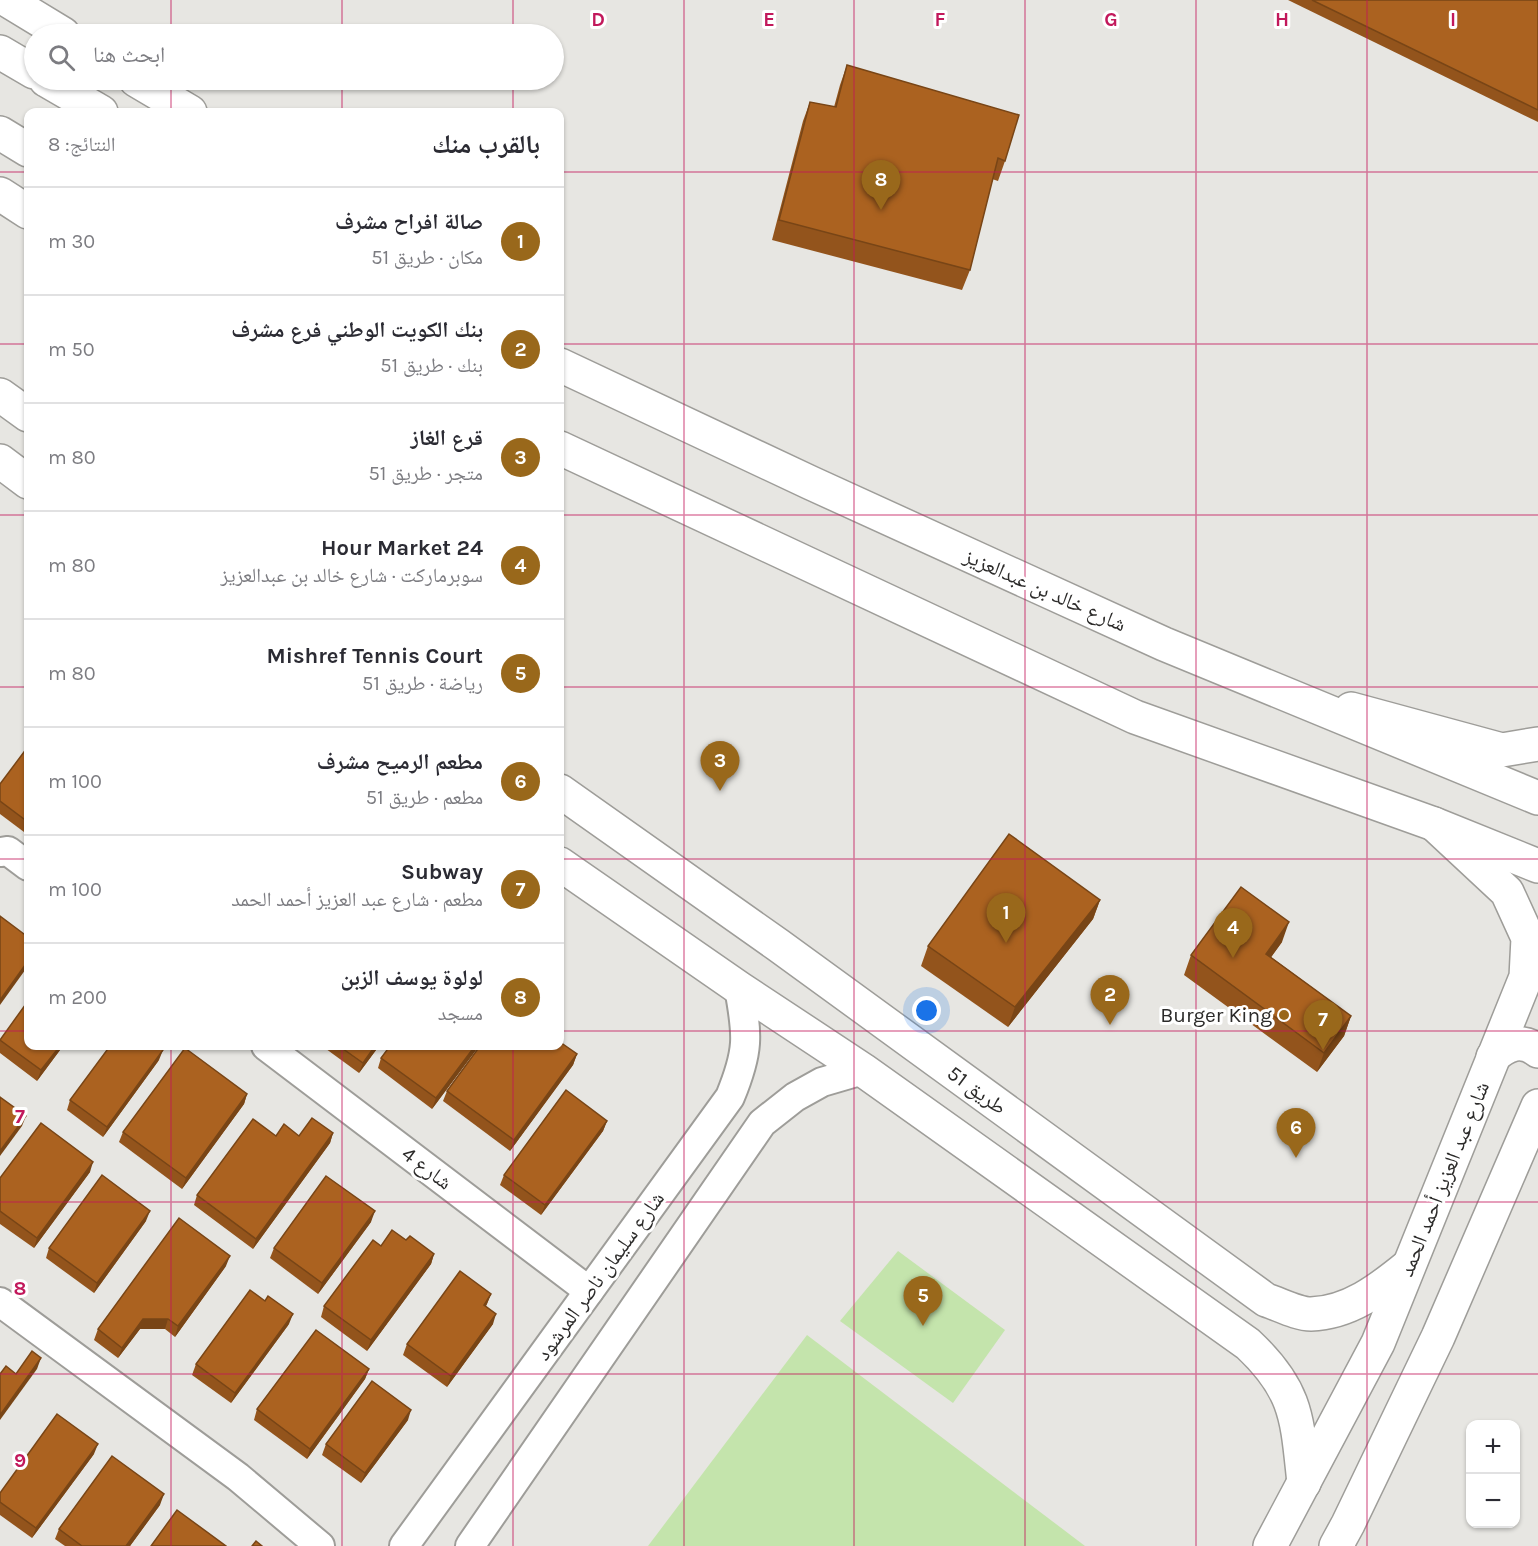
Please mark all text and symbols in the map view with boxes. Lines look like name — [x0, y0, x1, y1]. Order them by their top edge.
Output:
text: D — [591, 8, 605, 31]
text: E — [763, 8, 775, 31]
text: F — [935, 8, 946, 31]
text: G — [1104, 8, 1118, 31]
text: H — [1275, 8, 1289, 31]
text: I — [1450, 8, 1456, 31]
search box — [24, 24, 564, 90]
icon: search — [45, 41, 78, 74]
text: ابحث هنا — [93, 42, 165, 68]
text: بالقرب منك — [432, 129, 540, 160]
text: النتائج: 8 — [48, 133, 116, 156]
pin: 8 — [862, 160, 900, 210]
text: صالة افراح مشرف — [335, 209, 483, 235]
text: 30 m — [48, 230, 95, 253]
text: 1 — [517, 230, 524, 253]
text: مكان · طريق 51 — [371, 246, 483, 269]
text: بنك الكويت الوطني فرع مشرف — [231, 317, 483, 343]
text: 50 m — [48, 338, 95, 361]
text: 2 — [514, 338, 527, 361]
text: بنك · طريق 51 — [380, 354, 483, 377]
text: قرع الغاز — [411, 425, 483, 451]
text: 80 m — [48, 446, 96, 469]
text: 3 — [514, 446, 527, 469]
text: متجر · طريق 51 — [369, 462, 483, 485]
text: 24 Hour Market — [321, 535, 483, 561]
street label: شارع خالد بن عبدالعزيز — [959, 543, 1130, 637]
text: 80 m — [48, 554, 96, 577]
text: 4 — [515, 554, 526, 577]
text: سوبرماركت · شارع خالد بن عبدالعزيز — [221, 564, 483, 587]
text: Mishref Tennis Court — [266, 643, 483, 669]
text: 80 m — [48, 662, 96, 685]
text: 5 — [515, 662, 526, 685]
text: رياضة · طريق 51 — [362, 672, 483, 695]
pin: 3 — [700, 742, 740, 791]
text: مطعم الرميح مشرف — [317, 749, 483, 775]
text: 100 m — [48, 770, 102, 793]
text: 6 — [514, 770, 527, 793]
text: مطعم · طريق 51 — [366, 786, 483, 809]
text: Subway — [401, 859, 483, 885]
text: 100 m — [48, 878, 102, 901]
text: 7 — [516, 878, 525, 901]
text: مطعم · شارع عبد العزيز أحمد الحمد — [231, 888, 483, 911]
pin: 1 — [986, 894, 1026, 943]
pin: 4 — [1214, 908, 1252, 958]
text: لولوة يوسف الزبن — [341, 965, 483, 991]
pin: 2 — [1090, 976, 1130, 1025]
text: 200 m — [48, 986, 107, 1009]
text: 8 — [514, 986, 527, 1009]
your location — [912, 996, 941, 1025]
pin: 7 — [1304, 1000, 1342, 1050]
text: مسجد — [438, 1002, 483, 1025]
place label: Burger King — [1160, 1003, 1272, 1027]
marker: Burger King — [1277, 1008, 1291, 1022]
street label: طريق 51 — [942, 1061, 1011, 1120]
street label: شارع عبد العزيز أحمد الحمد — [1393, 1078, 1495, 1280]
text: 7 — [15, 1105, 25, 1128]
pin: 6 — [1276, 1108, 1316, 1158]
street label: شارع 4 — [397, 1141, 457, 1195]
street label: شارع سليمان ناصر المرشود — [531, 1187, 670, 1366]
pin: 5 — [904, 1276, 942, 1326]
text: 8 — [14, 1277, 26, 1300]
map controls — [1466, 1420, 1520, 1528]
button: + — [1466, 1420, 1520, 1474]
text: 9 — [14, 1449, 26, 1472]
button: − — [1466, 1474, 1520, 1528]

